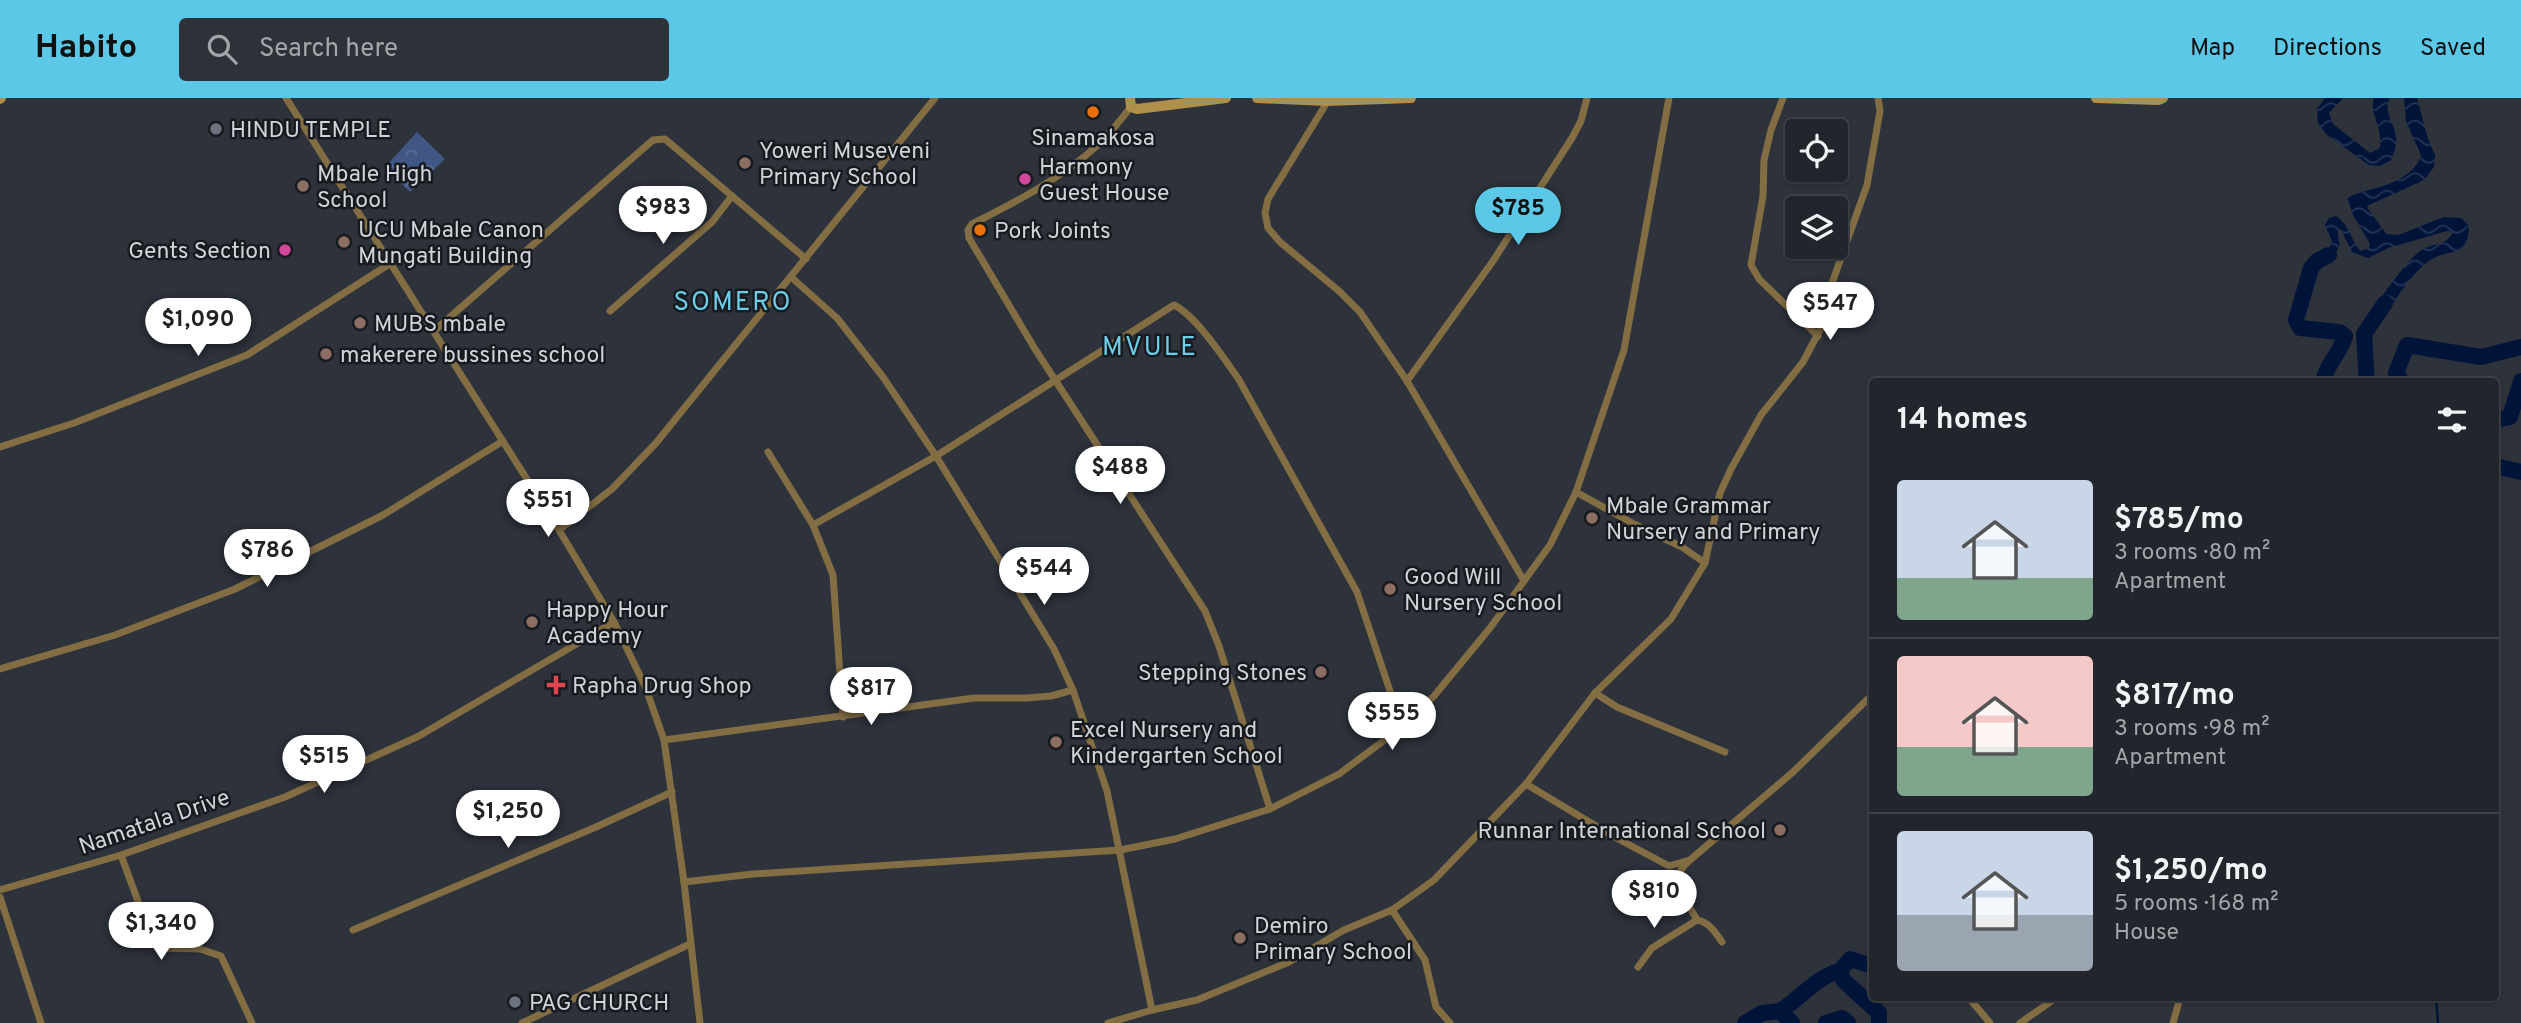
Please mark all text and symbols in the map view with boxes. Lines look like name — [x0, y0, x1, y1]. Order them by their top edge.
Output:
search box — [179, 18, 669, 81]
text: Habito — [35, 28, 137, 70]
icon: search — [203, 30, 241, 68]
text: Search here — [259, 33, 398, 66]
text: Map — [2190, 34, 2235, 64]
text: Directions — [2273, 34, 2382, 64]
text: Saved — [2420, 34, 2486, 64]
marker: Sinamakosa — [1085, 104, 1101, 120]
place label: HINDU TEMPLE — [230, 117, 391, 146]
map controls — [1785, 119, 1848, 259]
button: locate — [1785, 119, 1848, 182]
marker: HINDU TEMPLE — [208, 121, 224, 137]
place label: Sinamakosa — [1031, 125, 1155, 154]
place label: Yoweri Museveni Primary School — [759, 138, 930, 193]
place label: Harmony Guest House — [1039, 154, 1169, 209]
marker: Yoweri Museveni Primary School — [737, 155, 753, 171]
place label: Mbale High School — [317, 161, 432, 216]
marker: Harmony Guest House — [1017, 171, 1033, 187]
marker: Mbale High School — [295, 178, 311, 194]
pin: $983 — [622, 186, 704, 246]
pin: $785 — [1477, 188, 1559, 247]
text: $983 — [635, 194, 691, 223]
text: $785 — [1491, 195, 1545, 224]
button: layers — [1785, 196, 1848, 259]
place label: UCU Mbale Canon Mungati Building — [358, 217, 544, 272]
place label: Pork Joints — [994, 218, 1111, 247]
marker: Pork Joints — [972, 222, 988, 238]
marker: UCU Mbale Canon Mungati Building — [336, 234, 352, 250]
place label: Gents Section — [128, 238, 271, 267]
marker: Gents Section — [277, 242, 293, 258]
pin: $547 — [1789, 282, 1871, 342]
district label: SOMERO — [674, 287, 792, 320]
text: $547 — [1802, 290, 1858, 319]
pin: $1,090 — [141, 299, 255, 358]
text: $1,090 — [161, 306, 235, 335]
place label: MUBS mbale — [374, 311, 506, 340]
marker: MUBS mbale — [352, 315, 368, 331]
district label: MVULE — [1102, 332, 1198, 365]
place label: makerere bussines school — [340, 342, 605, 371]
marker: makerere bussines school — [318, 346, 334, 362]
icon: filters — [2433, 401, 2471, 439]
text: 14 homes — [1897, 402, 2028, 439]
pin: $488 — [1079, 446, 1161, 506]
text: $488 — [1091, 454, 1149, 483]
pin: $551 — [507, 480, 589, 539]
text: $551 — [522, 487, 574, 516]
place label: Mbale Grammar Nursery and Primary — [1606, 493, 1821, 548]
text: $785/mo — [2114, 502, 2244, 539]
icon: home — [1953, 508, 2037, 592]
marker: Mbale Grammar Nursery and Primary — [1584, 510, 1600, 526]
pin: $786 — [226, 530, 308, 589]
text: $786 — [240, 537, 294, 566]
text: 3 rooms · 80 m² — [2114, 539, 2270, 568]
pin: $544 — [1003, 547, 1085, 607]
text: $544 — [1015, 555, 1073, 584]
place label: Good Will Nursery School — [1404, 564, 1562, 619]
text: Apartment — [2114, 568, 2226, 597]
marker: Good Will Nursery School — [1382, 581, 1398, 597]
place label: Happy Hour Academy — [546, 597, 668, 652]
marker: Happy Hour Academy — [524, 614, 540, 630]
place label: Stepping Stones — [1138, 660, 1307, 689]
marker: Stepping Stones — [1313, 664, 1329, 680]
pin: $817 — [830, 668, 912, 727]
place label: Rapha Drug Shop — [572, 673, 752, 702]
marker: Rapha Drug Shop — [546, 675, 566, 695]
text: $817 — [846, 675, 896, 704]
text: $817/mo — [2114, 678, 2235, 715]
icon: home — [1953, 684, 2037, 768]
pin: $555 — [1351, 692, 1433, 752]
text: $555 — [1364, 700, 1420, 729]
text: 3 rooms · 98 m² — [2114, 715, 2270, 744]
place label: Excel Nursery and Kindergarten School — [1070, 717, 1283, 772]
marker: Excel Nursery and Kindergarten School — [1048, 734, 1064, 750]
pin: $515 — [283, 736, 365, 795]
text: $515 — [298, 743, 350, 772]
text: Apartment — [2114, 744, 2226, 773]
street label: Namatala Drive — [75, 784, 234, 863]
pin: $1,250 — [451, 790, 565, 850]
text: $1,250 — [472, 798, 544, 827]
place label: Runnar International School — [1477, 818, 1766, 847]
marker: Runnar International School — [1772, 822, 1788, 838]
text: $1,250/mo — [2114, 853, 2267, 890]
icon: home — [1953, 859, 2037, 943]
pin: $810 — [1613, 870, 1695, 930]
text: $810 — [1628, 878, 1680, 907]
text: 5 rooms · 168 m² — [2114, 890, 2279, 919]
pin: $1,340 — [104, 902, 218, 962]
text: $1,340 — [125, 910, 197, 939]
place label: Demiro Primary School — [1254, 913, 1412, 968]
text: House — [2114, 919, 2179, 948]
marker: Demiro Primary School — [1232, 930, 1248, 946]
place label: PAG CHURCH — [529, 990, 669, 1019]
marker: PAG CHURCH — [507, 994, 523, 1010]

